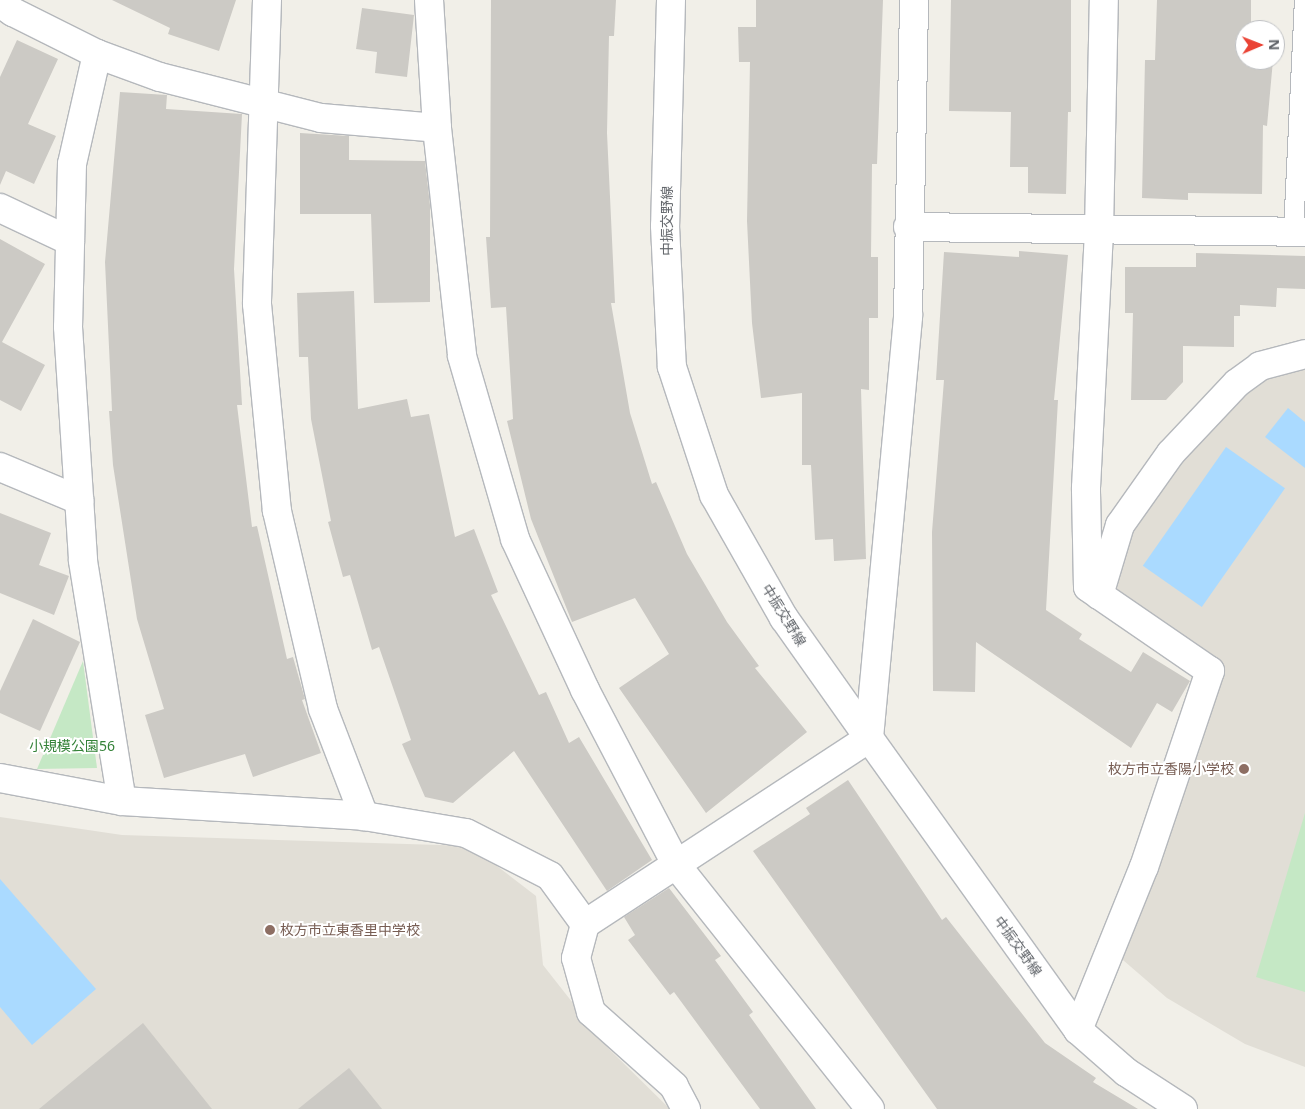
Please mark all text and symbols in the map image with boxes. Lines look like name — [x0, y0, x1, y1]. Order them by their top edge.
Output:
north arrow — [1235, 20, 1285, 70]
text: N — [1265, 39, 1284, 51]
street label: 中振交野線 — [659, 186, 675, 256]
street label: 中振交野線 — [758, 581, 810, 649]
park label: 小規模公園56 — [29, 738, 115, 754]
place label: 枚方市立香陽小学校 — [1108, 761, 1234, 777]
marker: 枚方市立香陽小学校 — [1238, 763, 1250, 775]
street label: 中振交野線 — [991, 913, 1045, 979]
place label: 枚方市立東香里中学校 — [280, 922, 420, 938]
marker: 枚方市立東香里中学校 — [264, 924, 276, 936]

